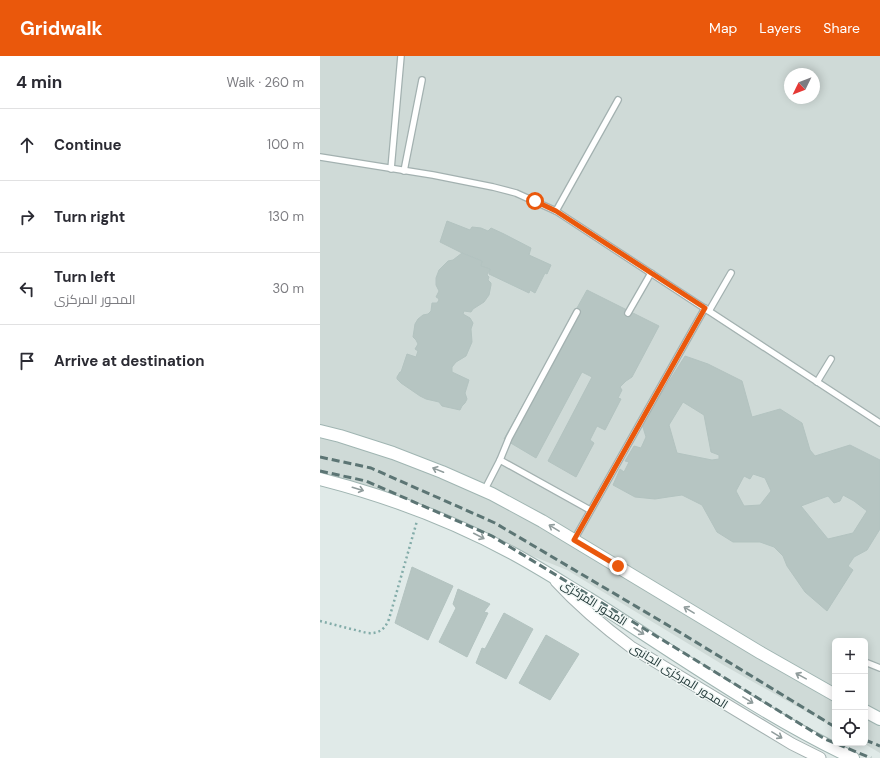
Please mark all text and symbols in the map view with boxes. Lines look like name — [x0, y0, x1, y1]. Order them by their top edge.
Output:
text: Gridwalk — [20, 16, 102, 41]
text: Map — [709, 19, 737, 37]
text: Layers — [759, 19, 801, 37]
text: Share — [823, 19, 860, 37]
north arrow — [784, 68, 820, 104]
text: 4 min — [16, 71, 62, 93]
text: Walk · 260 m — [226, 74, 304, 91]
icon: ahead — [16, 134, 38, 156]
text: Continue — [54, 135, 122, 155]
text: 100 m — [267, 136, 304, 153]
route start — [526, 192, 544, 210]
icon: right — [16, 206, 38, 228]
text: Turn right — [54, 207, 125, 227]
text: 130 m — [268, 208, 304, 225]
text: Turn left — [54, 267, 115, 287]
icon: left — [16, 278, 38, 300]
text: 30 m — [272, 280, 304, 297]
text: المحور المركزى — [54, 291, 136, 308]
icon: arrive — [16, 350, 38, 372]
text: Arrive at destination — [54, 351, 205, 371]
one-way arrow — [432, 466, 444, 474]
one-way arrow — [351, 486, 364, 493]
one-way arrow — [548, 524, 560, 532]
one-way arrow — [472, 533, 484, 540]
route end — [609, 557, 627, 575]
street label: المحور المركزى — [558, 576, 630, 630]
one-way arrow — [683, 605, 695, 613]
one-way arrow — [633, 627, 645, 635]
map controls — [832, 638, 868, 746]
button: + — [832, 638, 868, 674]
street label: المحور المركزى الجانبى — [627, 639, 731, 713]
one-way arrow — [795, 672, 807, 680]
button: − — [832, 674, 868, 710]
one-way arrow — [742, 697, 754, 705]
button: locate — [832, 710, 868, 746]
one-way arrow — [771, 731, 782, 739]

